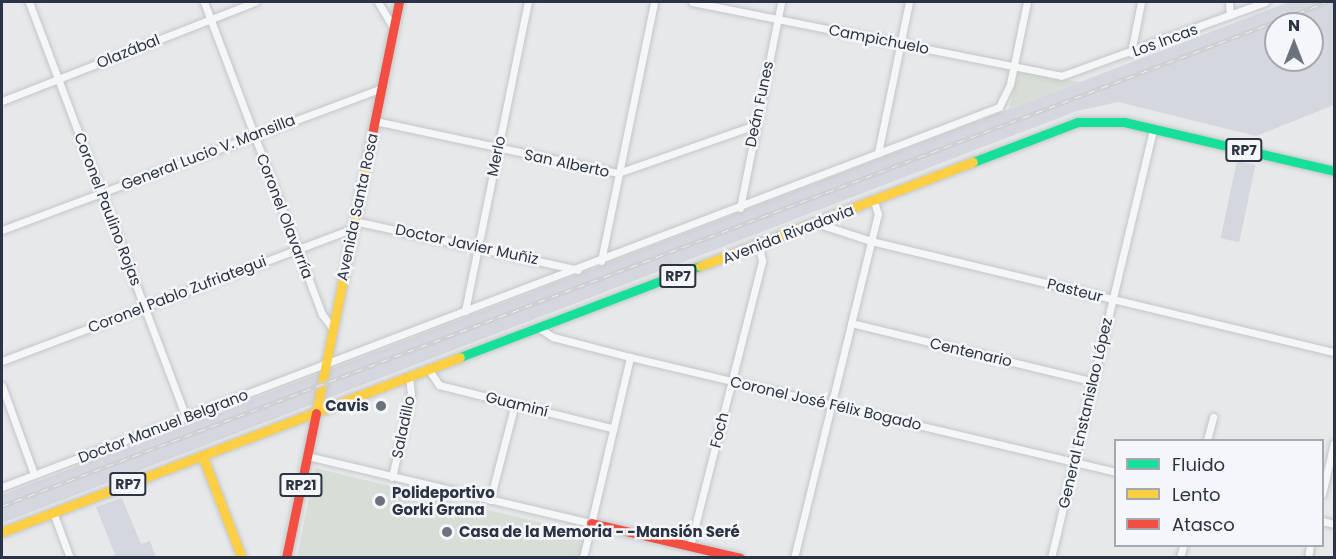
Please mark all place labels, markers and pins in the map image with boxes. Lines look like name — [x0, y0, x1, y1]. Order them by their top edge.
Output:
place label: Cavis — [325, 397, 369, 415]
marker: Cavis — [374, 399, 388, 413]
place label: Polideportivo Gorki Grana — [392, 483, 495, 518]
marker: Polideportivo Gorki Grana — [373, 494, 387, 508]
place label: Casa de la Memoria - -Mansión Seré — [459, 523, 740, 541]
marker: Casa de la Memoria - -Mansión Seré — [440, 525, 454, 539]

